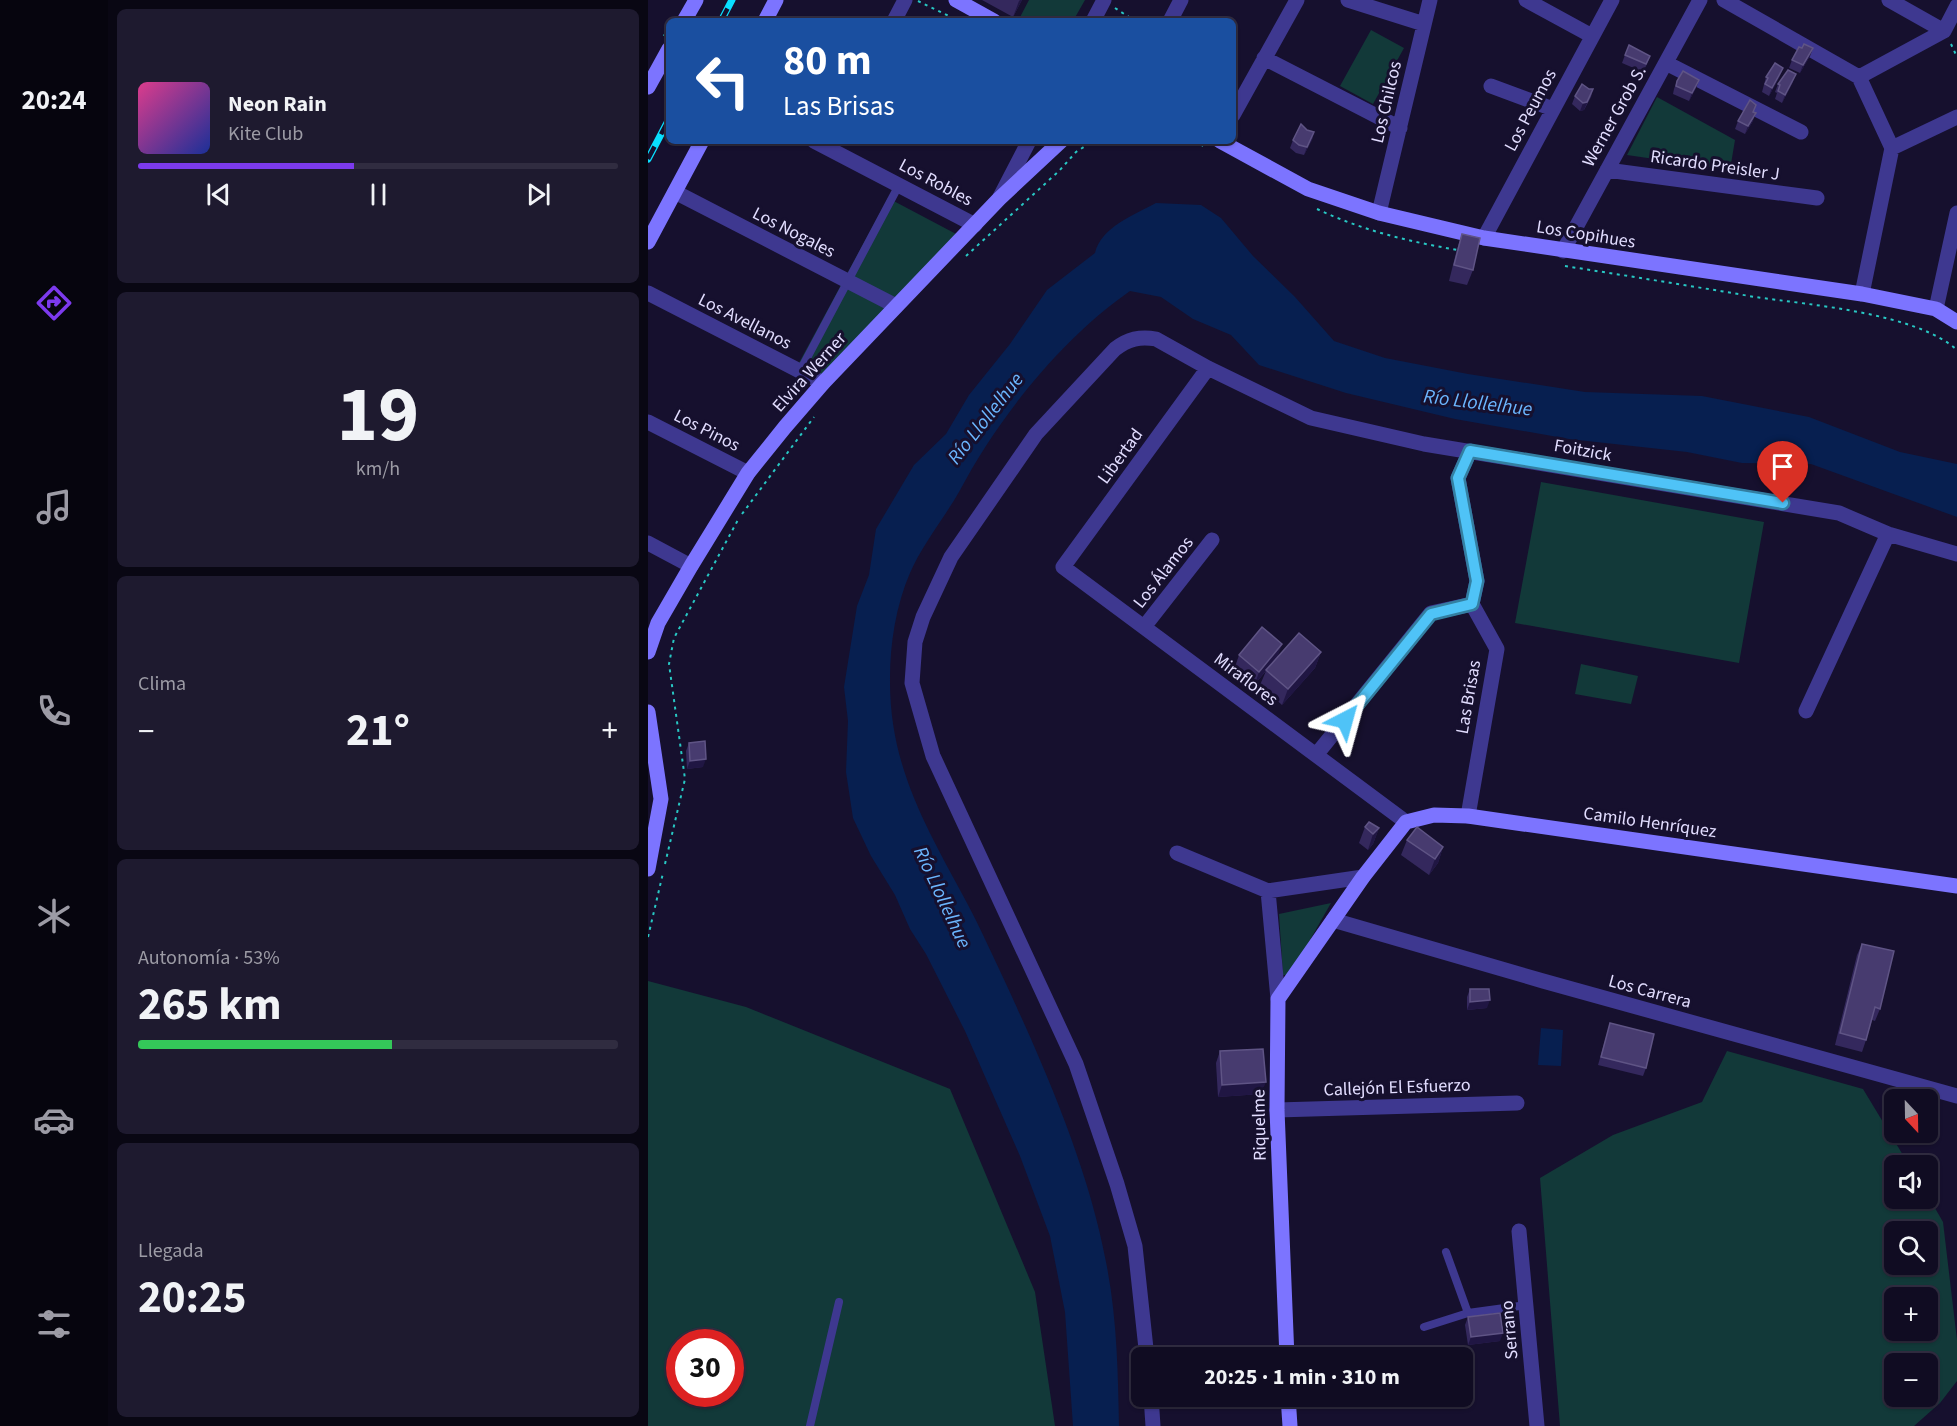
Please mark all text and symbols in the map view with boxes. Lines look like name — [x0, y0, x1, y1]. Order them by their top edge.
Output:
text: 80 m — [783, 31, 872, 91]
icon: left — [684, 42, 762, 120]
street label: Los Chilcos — [1365, 59, 1408, 146]
street label: Werner Grob S. — [1576, 61, 1653, 172]
street label: Los Peumos — [1498, 65, 1563, 156]
text: 20:24 — [21, 81, 87, 120]
text: Las Brisas — [783, 87, 895, 126]
text: Neon Rain — [228, 88, 327, 120]
text: Kite Club — [228, 120, 303, 148]
street label: Ricardo Preisler J — [1649, 144, 1781, 187]
street label: Los Robles — [894, 153, 977, 212]
icon: previous — [202, 178, 235, 211]
icon: pause — [362, 178, 395, 211]
icon: next — [522, 178, 555, 211]
street label: Los Nogales — [748, 201, 839, 264]
street label: Los Copihues — [1535, 214, 1637, 255]
icon: directions — [33, 282, 75, 324]
street label: Los Avellanos — [694, 287, 796, 356]
street label: Elvira Werner — [767, 326, 853, 418]
text: 19 — [337, 360, 419, 471]
water label: Río Llollelhue — [941, 367, 1031, 470]
water label: Río Llollelhue — [1422, 382, 1534, 424]
street label: Los Pinos — [669, 403, 744, 458]
street label: Libertad — [1092, 423, 1149, 489]
street label: Foitzick — [1552, 433, 1614, 468]
pin — [1757, 441, 1808, 503]
icon: arrive — [1766, 450, 1799, 483]
text: km/h — [356, 455, 400, 483]
icon: music — [33, 486, 75, 528]
street label: Los Álamos — [1127, 531, 1199, 614]
street label: Miraflores — [1208, 647, 1283, 712]
street label: Las Brisas — [1450, 658, 1487, 736]
text: Clima — [138, 670, 186, 698]
position arrow — [1313, 688, 1377, 752]
icon: phone — [33, 690, 75, 732]
text: 21° — [346, 699, 410, 763]
text: − — [138, 708, 154, 755]
text: + — [602, 708, 618, 755]
street label: Camilo Henríquez — [1582, 801, 1718, 844]
water label: Río Llollelhue — [906, 842, 978, 953]
icon: climate — [33, 895, 75, 937]
text: Autonomía · 53% — [138, 944, 280, 972]
street label: Los Carrera — [1606, 968, 1694, 1015]
text: 265 km — [138, 973, 282, 1037]
street label: Callejón El Esfuerzo — [1323, 1072, 1471, 1103]
street label: Riquelme — [1246, 1089, 1273, 1161]
north arrow — [1884, 1089, 1938, 1143]
map controls — [1884, 1089, 1938, 1407]
icon: car — [33, 1099, 75, 1141]
button: sound — [1884, 1155, 1938, 1209]
button: search — [1884, 1221, 1938, 1275]
text: Llegada — [138, 1237, 204, 1265]
text: 20:25 — [138, 1266, 247, 1330]
button: + — [1884, 1287, 1938, 1341]
street label: Serrano — [1494, 1299, 1525, 1361]
icon: filters — [33, 1303, 75, 1345]
speed limit sign: 30 — [666, 1329, 744, 1407]
button: − — [1884, 1353, 1938, 1407]
text: 20:25 · 1 min · 310 m — [1204, 1361, 1400, 1393]

